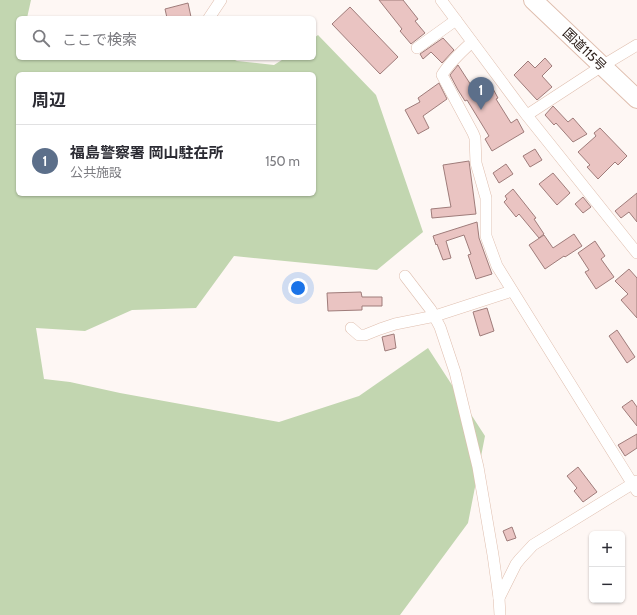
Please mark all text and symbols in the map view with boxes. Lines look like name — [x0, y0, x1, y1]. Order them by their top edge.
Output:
search box — [16, 16, 316, 60]
street label: 国道115号 — [560, 24, 610, 74]
icon: search — [30, 27, 52, 49]
text: ここで検索 — [62, 31, 137, 49]
pin: 1 — [468, 77, 494, 110]
text: 周辺 — [32, 90, 66, 110]
text: 福島警察署 岡山駐在所 — [70, 144, 223, 162]
text: 1 — [43, 153, 47, 169]
text: 150 m — [265, 153, 300, 169]
text: 公共施設 — [70, 164, 122, 180]
your location — [288, 278, 308, 298]
map controls — [589, 531, 625, 603]
button: + — [589, 531, 625, 567]
button: − — [589, 567, 625, 603]

